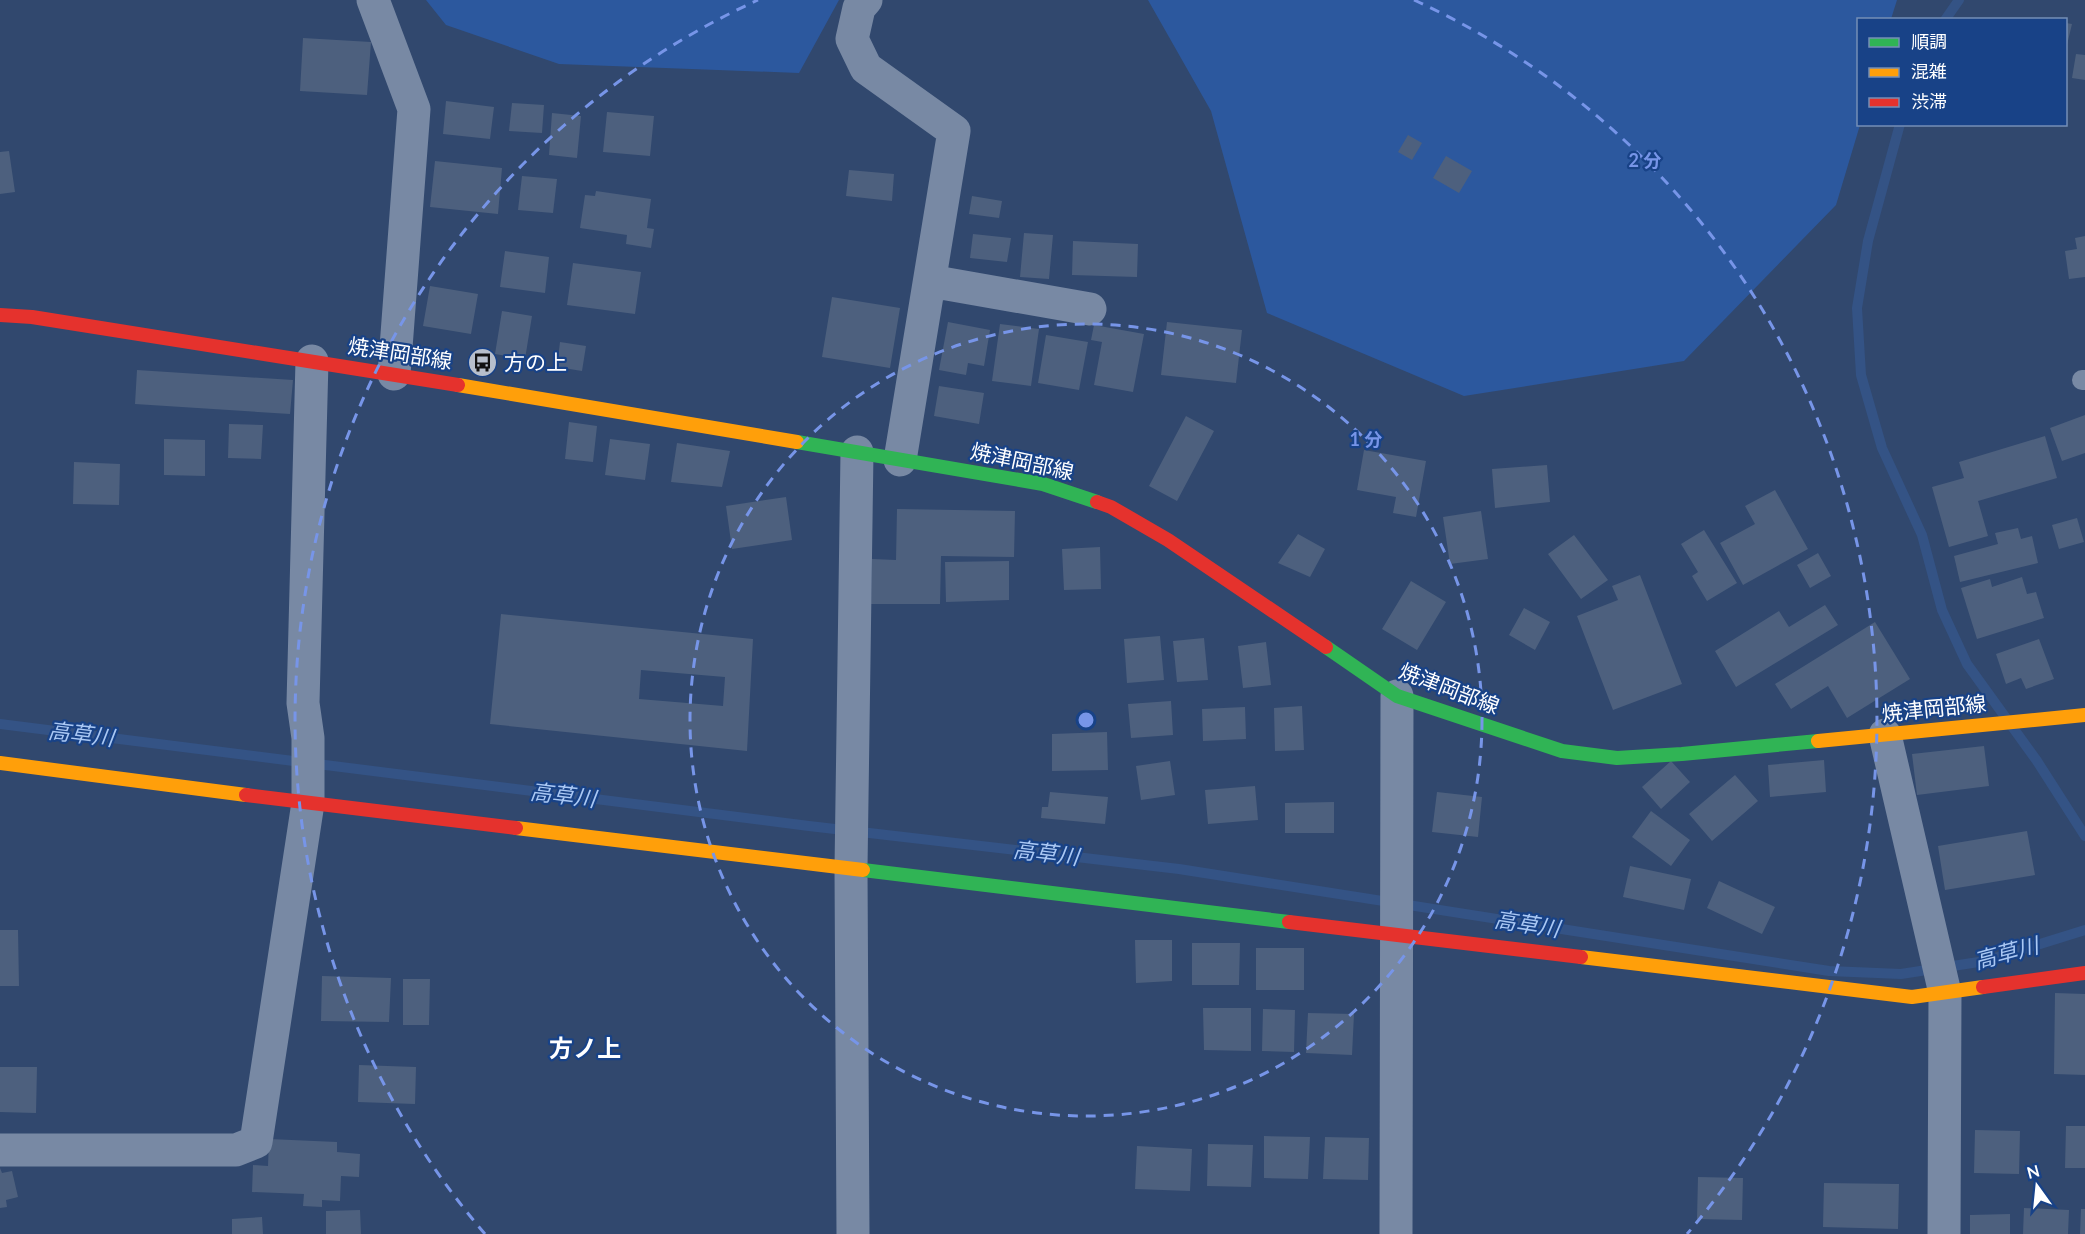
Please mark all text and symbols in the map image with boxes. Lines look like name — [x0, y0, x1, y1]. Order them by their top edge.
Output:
legend — [1857, 18, 2067, 126]
text: 順調 — [1911, 30, 1947, 52]
text: 混雑 — [1911, 60, 1947, 82]
text: 渋滞 — [1911, 90, 1947, 112]
text: 2 分 — [1629, 149, 1661, 171]
street label: 焼津岡部線 — [346, 332, 454, 373]
bus stop icon: 方の上 — [467, 347, 499, 379]
place label: 方の上 — [504, 349, 567, 374]
text: 1 分 — [1350, 428, 1382, 450]
street label: 焼津岡部線 — [968, 437, 1076, 484]
street label: 焼津岡部線 — [1396, 657, 1503, 718]
street label: 焼津岡部線 — [1880, 690, 1987, 725]
centre of rings — [1076, 710, 1096, 730]
water label: 高草川 — [47, 716, 117, 751]
water label: 高草川 — [529, 777, 599, 812]
water label: 高草川 — [1012, 835, 1082, 870]
water label: 高草川 — [1492, 905, 1564, 942]
water label: 高草川 — [1970, 930, 2043, 974]
district label: 方ノ上 — [549, 1033, 621, 1062]
north arrow — [2007, 1156, 2067, 1216]
text: N — [2025, 1160, 2041, 1182]

